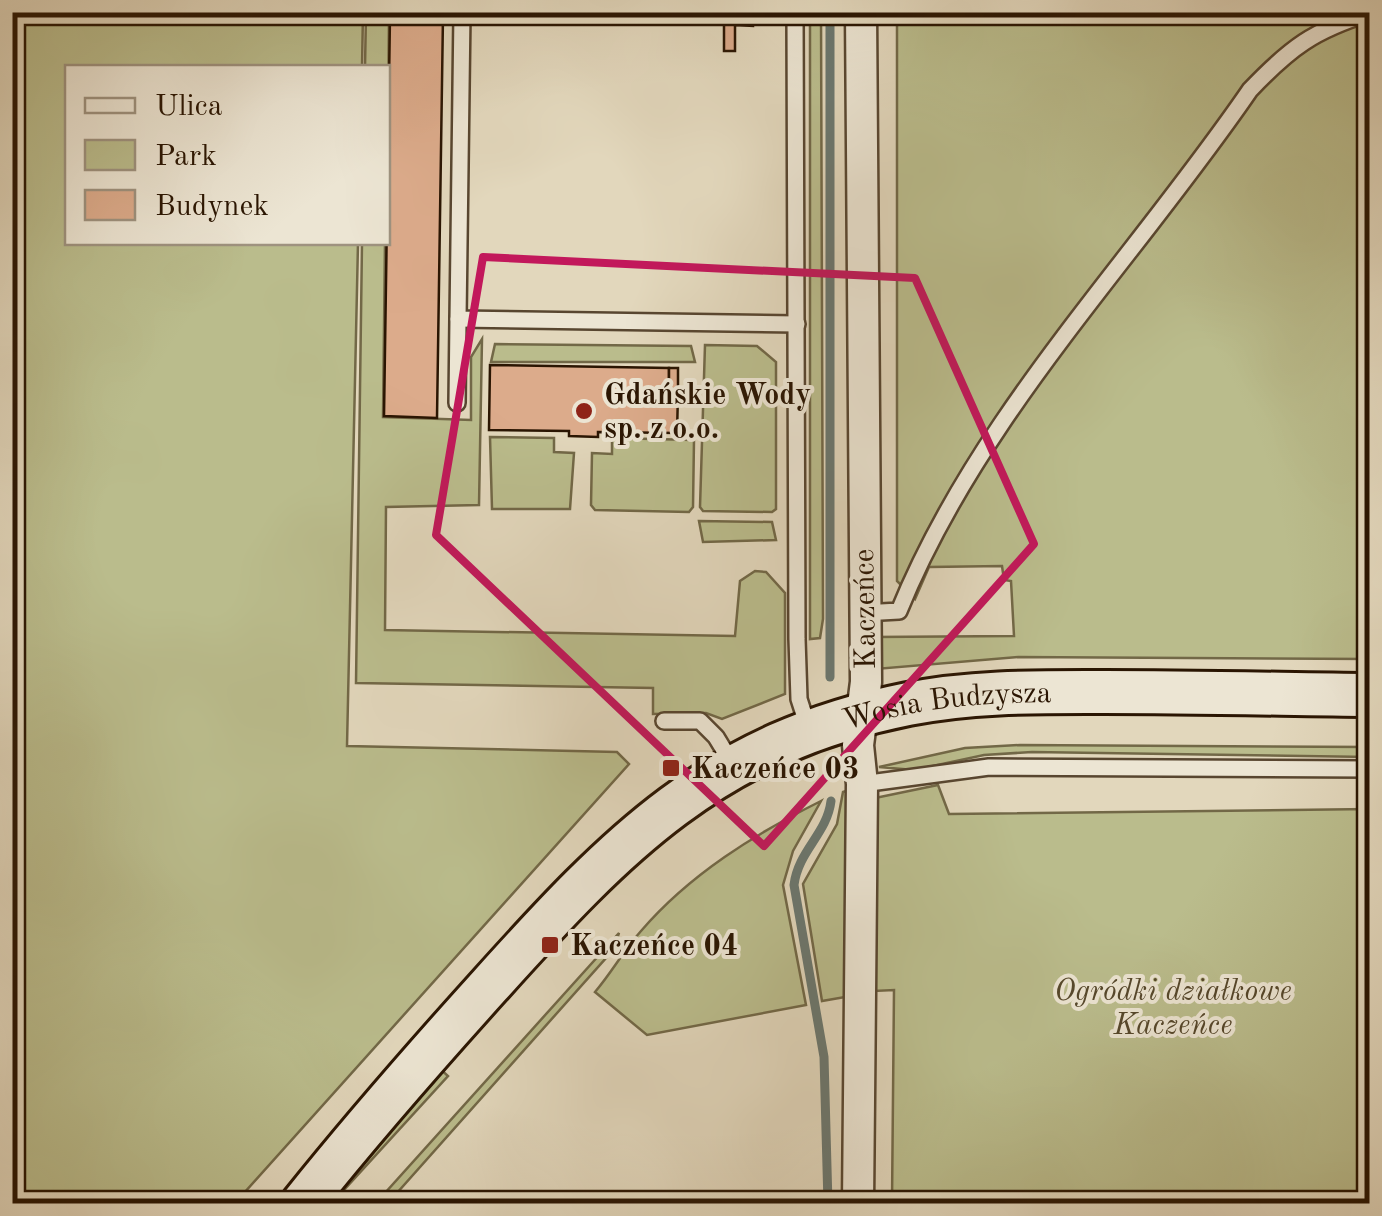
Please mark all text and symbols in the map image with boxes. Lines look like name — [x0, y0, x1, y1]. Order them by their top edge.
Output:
legend — [65, 65, 390, 245]
text: Ulica — [155, 92, 223, 122]
text: Park — [155, 142, 217, 172]
text: Budynek — [155, 192, 269, 222]
place label: Gdańskie Wody sp. z o.o. — [604, 381, 811, 445]
marker: Gdańskie Wody sp. z o.o. — [573, 400, 595, 422]
street label: Kaczeńce — [850, 548, 882, 670]
street label: Wosia Budzysza — [839, 679, 1052, 737]
place label: Kaczeńce 03 — [691, 755, 859, 785]
marker: Kaczeńce 03 — [660, 757, 682, 779]
place label: Kaczeńce 04 — [570, 932, 738, 962]
marker: Kaczeńce 04 — [539, 934, 561, 956]
park label: Ogródki działkowe Kaczeńce — [1054, 977, 1292, 1041]

